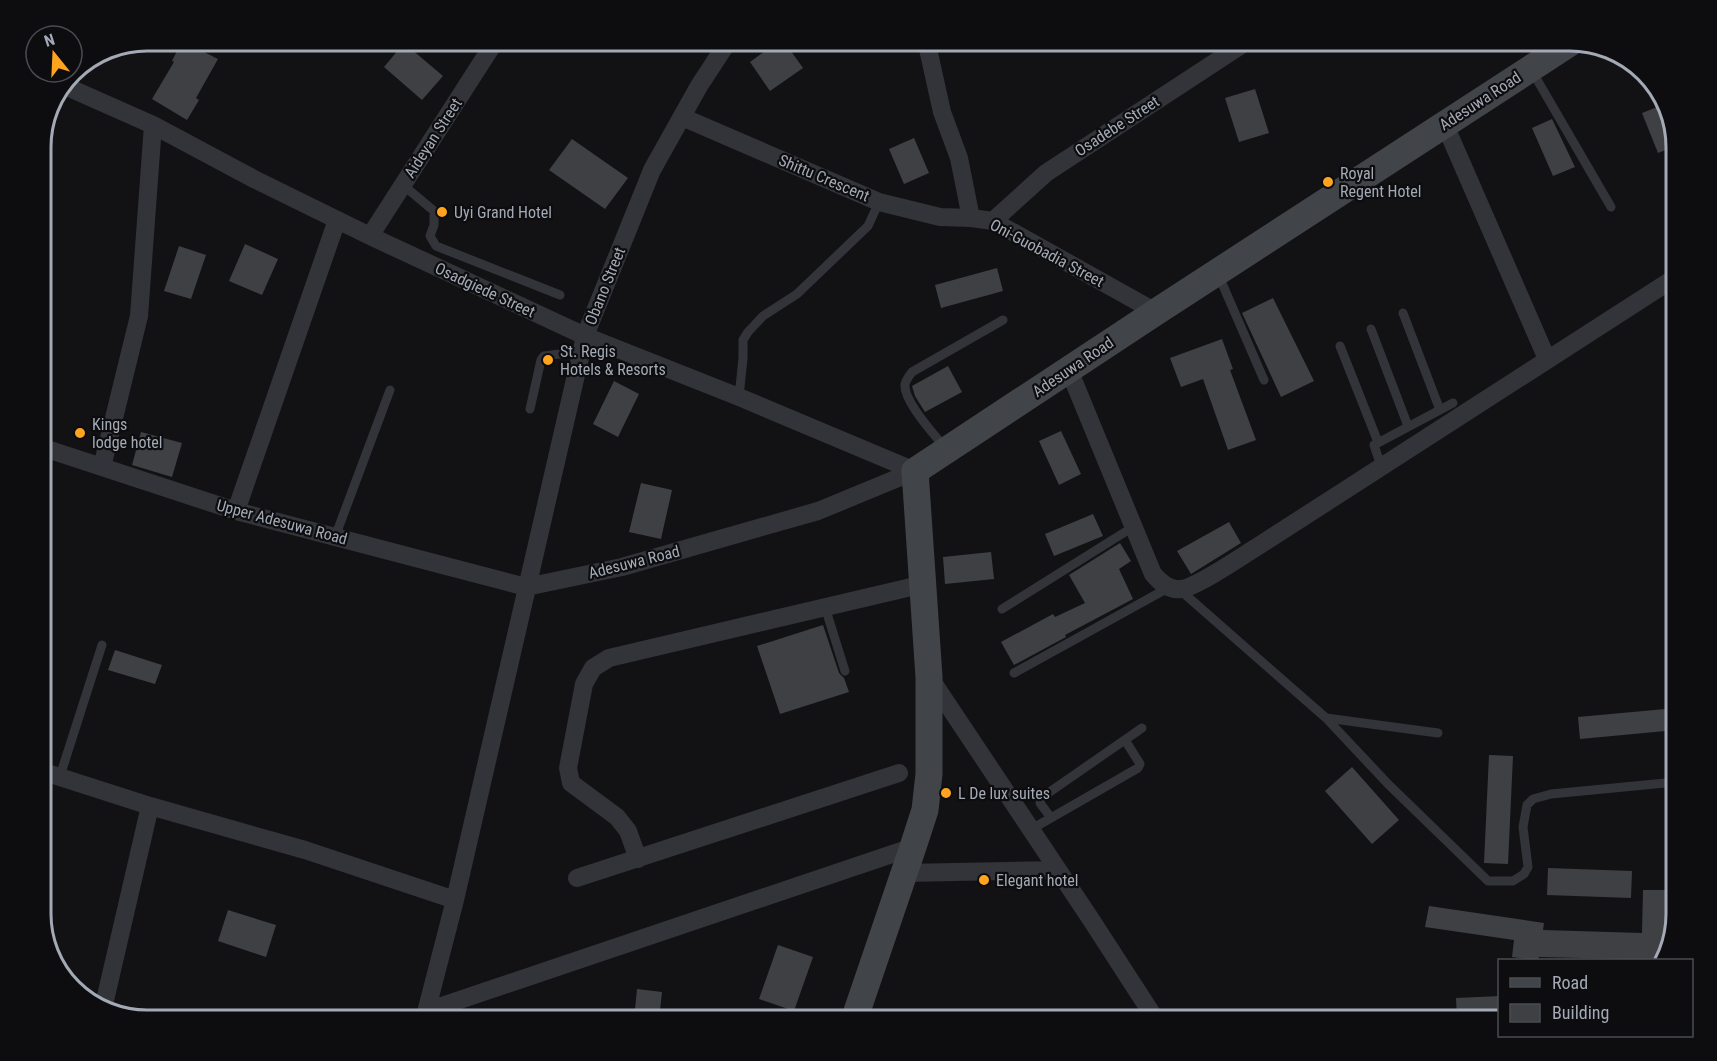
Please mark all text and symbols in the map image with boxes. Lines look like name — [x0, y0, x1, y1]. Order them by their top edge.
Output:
north arrow — [24, 24, 84, 84]
text: N — [42, 30, 57, 51]
street label: Adesuwa Road — [1436, 68, 1524, 134]
street label: Osadebe Street — [1071, 92, 1163, 160]
street label: Aideyan Street — [400, 94, 466, 181]
street label: Shittu Crescent — [776, 150, 872, 206]
place label: Royal Regent Hotel — [1340, 164, 1421, 201]
marker: Royal Regent Hotel — [1321, 175, 1335, 189]
place label: Uyi Grand Hotel — [454, 203, 552, 222]
marker: Uyi Grand Hotel — [435, 205, 449, 219]
street label: Oni-Guobadia Street — [987, 215, 1107, 291]
street label: Obano Street — [581, 244, 629, 328]
street label: Osadgiede Street — [432, 259, 538, 322]
street label: Adesuwa Road — [1029, 333, 1117, 401]
place label: St. Regis Hotels & Resorts — [560, 342, 666, 379]
marker: St. Regis Hotels & Resorts — [541, 353, 555, 367]
place label: Kings lodge hotel — [92, 415, 162, 452]
marker: Kings lodge hotel — [73, 426, 87, 440]
street label: Upper Adesuwa Road — [215, 495, 349, 549]
street label: Adesuwa Road — [586, 541, 682, 583]
place label: L De lux suites — [958, 784, 1050, 803]
marker: L De lux suites — [939, 786, 953, 800]
place label: Elegant hotel — [996, 871, 1079, 890]
marker: Elegant hotel — [977, 873, 991, 887]
legend — [1498, 959, 1693, 1037]
text: Road — [1552, 972, 1588, 993]
text: Building — [1552, 1002, 1609, 1023]

